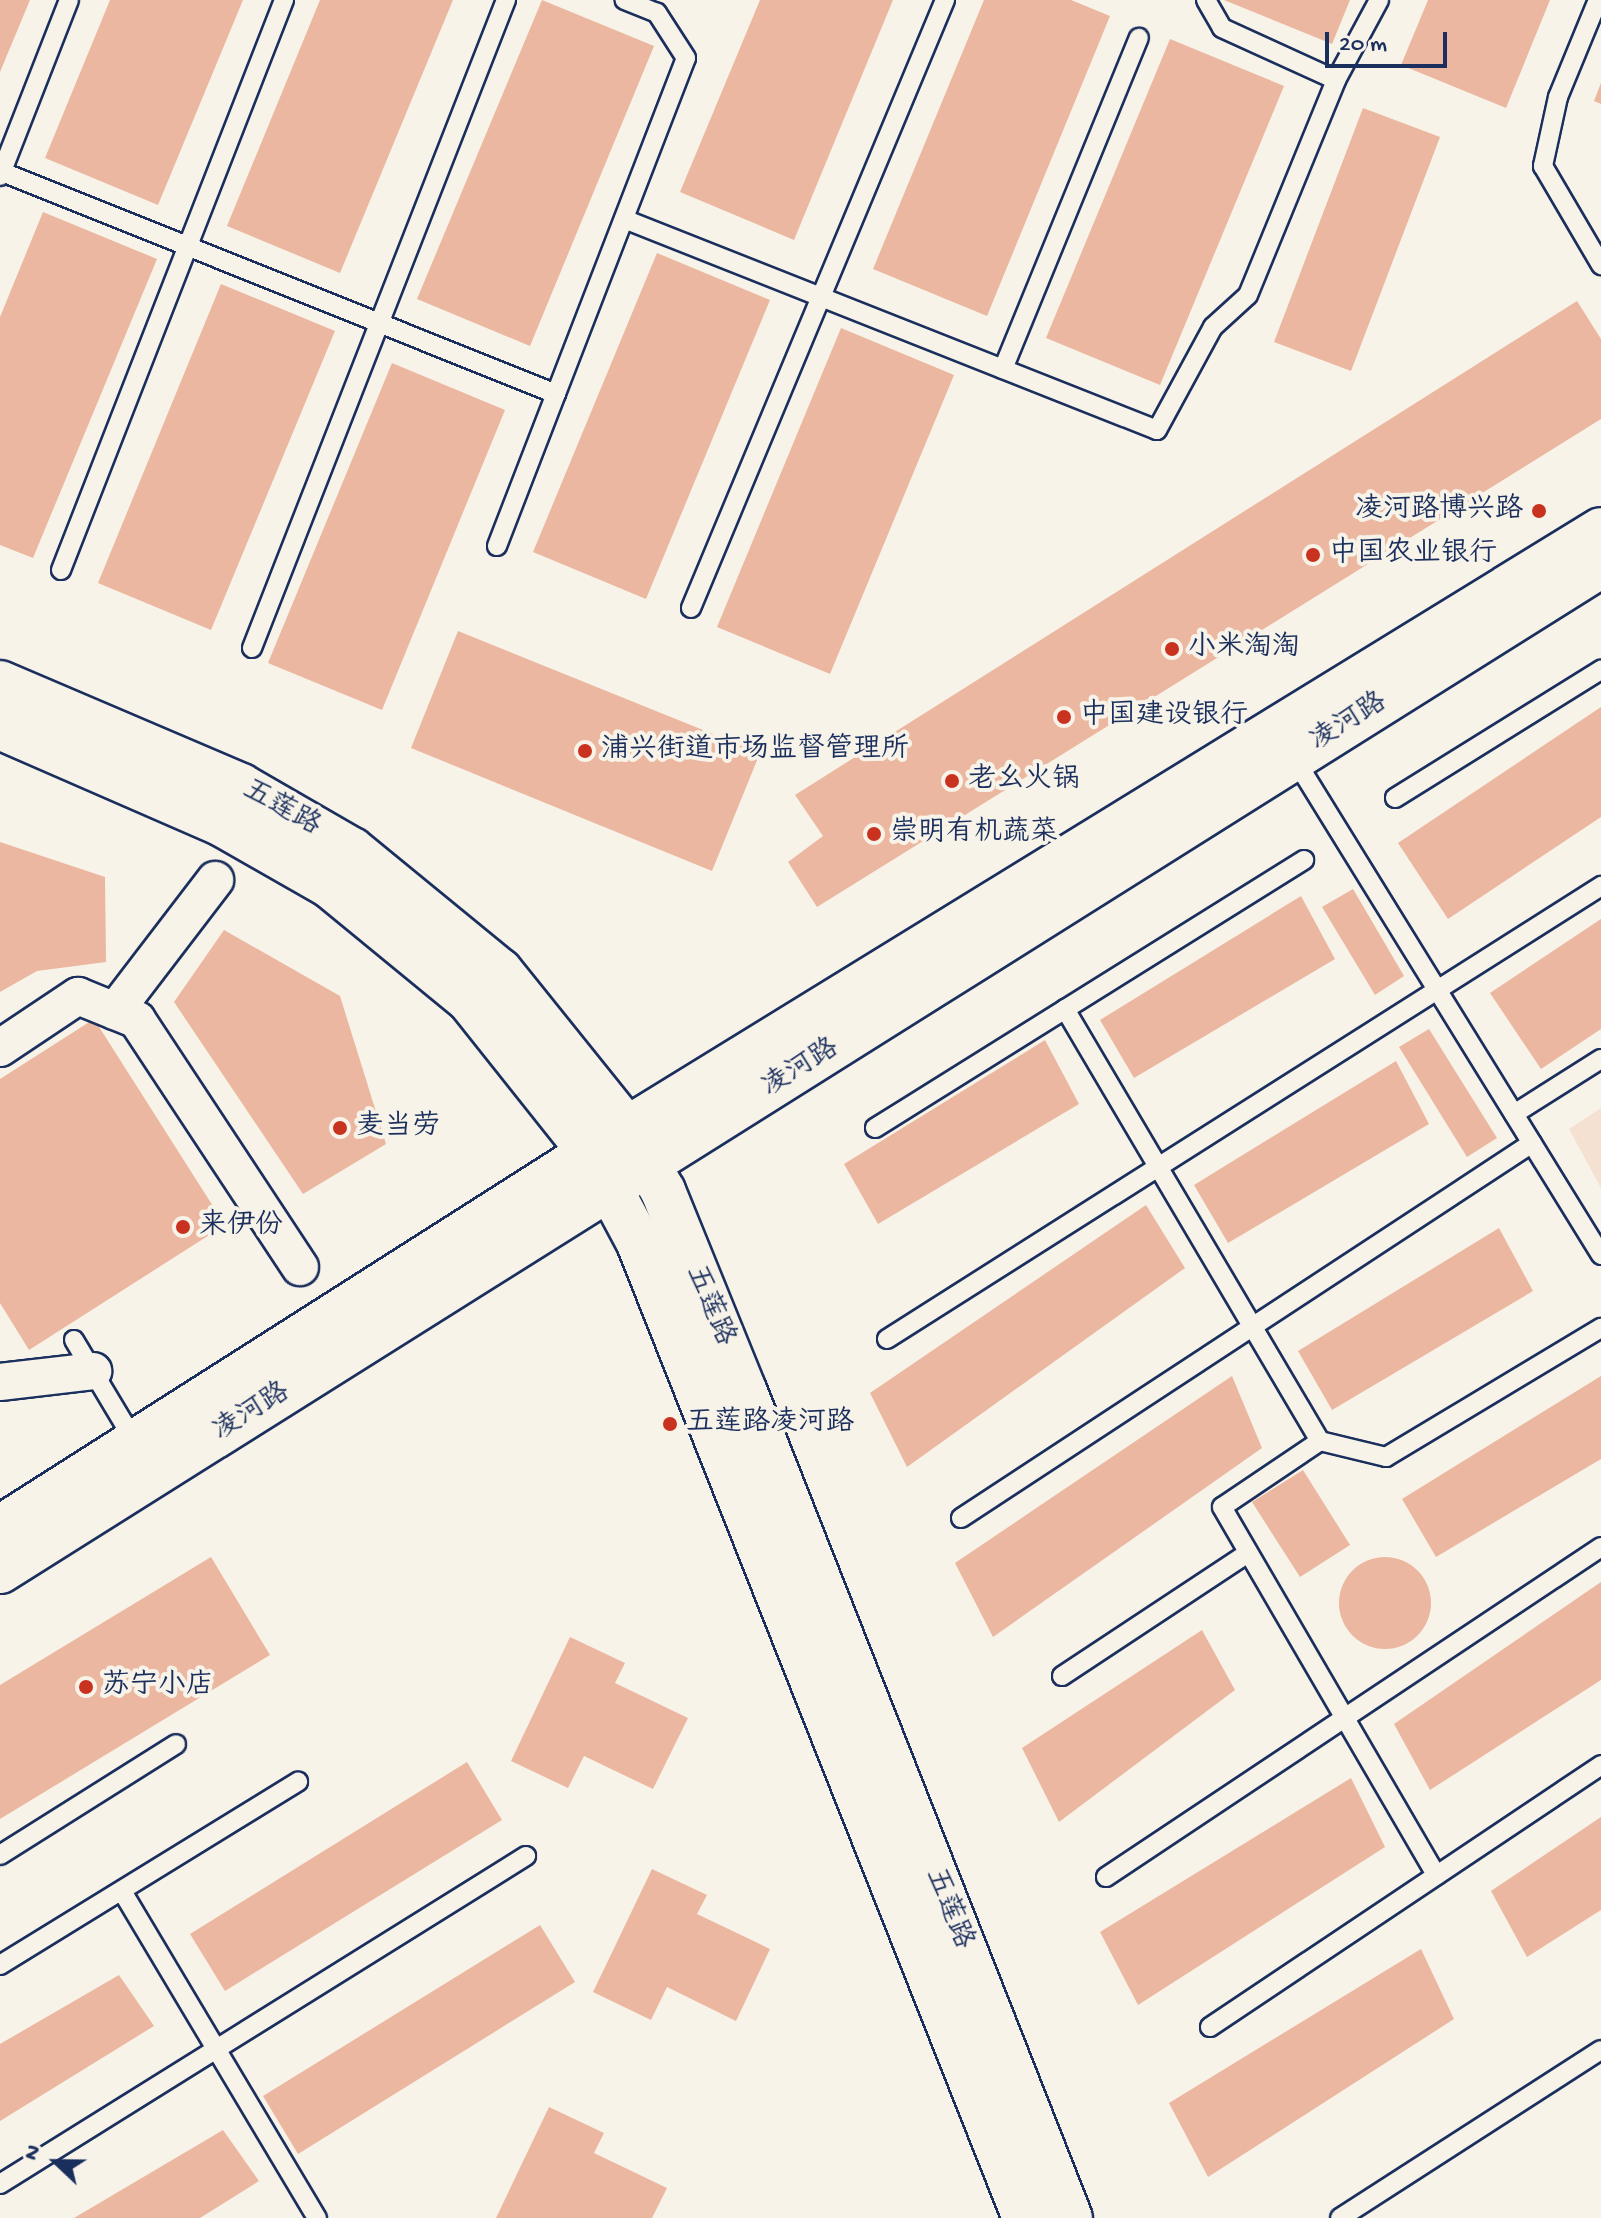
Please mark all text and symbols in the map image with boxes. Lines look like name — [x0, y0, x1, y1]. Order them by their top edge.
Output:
scale bar — [1329, 16, 1451, 66]
text: 20 m — [1339, 31, 1387, 60]
place label: 凌河路博兴路 — [1355, 494, 1523, 528]
marker: 凌河路博兴路 — [1530, 502, 1548, 520]
place label: 中国农业银行 — [1329, 538, 1497, 572]
marker: 中国农业银行 — [1304, 546, 1322, 564]
place label: 小米淘淘 — [1188, 632, 1300, 666]
marker: 小米淘淘 — [1163, 640, 1181, 658]
street label: 凌河路 — [1304, 686, 1394, 760]
place label: 中国建设银行 — [1080, 700, 1248, 734]
marker: 中国建设银行 — [1055, 708, 1073, 726]
place label: 浦兴街道市场监督管理所 — [601, 734, 909, 768]
marker: 浦兴街道市场监督管理所 — [576, 742, 594, 760]
place label: 老幺火锅 — [968, 764, 1080, 798]
marker: 老幺火锅 — [943, 772, 961, 790]
street label: 五莲路 — [236, 774, 326, 844]
place label: 崇明有机蔬菜 — [890, 817, 1058, 851]
marker: 崇明有机蔬菜 — [865, 825, 883, 843]
street label: 凌河路 — [756, 1032, 846, 1106]
place label: 麦当劳 — [356, 1111, 440, 1145]
marker: 麦当劳 — [331, 1119, 349, 1137]
place label: 来伊份 — [199, 1210, 283, 1244]
marker: 来伊份 — [174, 1218, 192, 1236]
street label: 五莲路 — [677, 1261, 741, 1351]
street label: 凌河路 — [207, 1376, 297, 1450]
place label: 五莲路凌河路 — [686, 1407, 854, 1441]
marker: 五莲路凌河路 — [661, 1415, 679, 1433]
place label: 苏宁小店 — [102, 1670, 214, 1704]
marker: 苏宁小店 — [77, 1678, 95, 1696]
street label: 五莲路 — [917, 1864, 979, 1954]
north arrow — [16, 2122, 96, 2202]
text: N — [19, 2141, 48, 2165]

